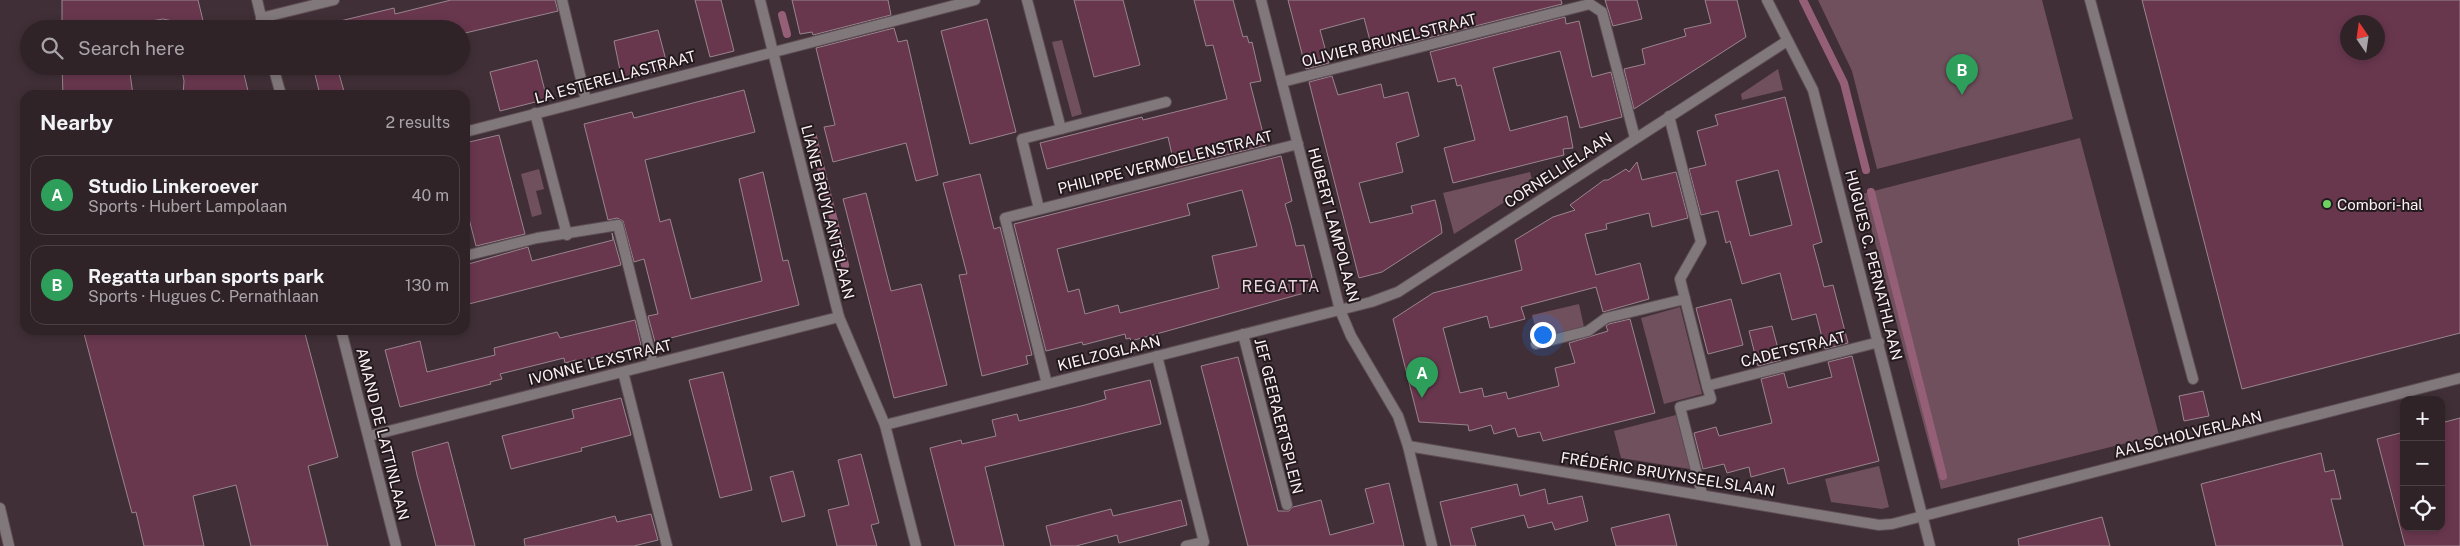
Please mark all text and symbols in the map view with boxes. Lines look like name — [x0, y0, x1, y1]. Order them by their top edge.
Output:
street label: OLIVIER BRUNELSTRAAT — [1300, 10, 1478, 70]
north arrow — [2340, 15, 2385, 60]
search box — [20, 20, 470, 75]
icon: search — [38, 34, 66, 62]
text: Search here — [78, 37, 185, 59]
street label: LA ESTERELLASTRAAT — [533, 47, 698, 107]
pin: B — [1946, 54, 1978, 95]
text: Nearby — [40, 110, 113, 135]
text: 2 results — [385, 113, 450, 132]
street label: LIANE BRUYLANTSLAAN — [798, 123, 858, 301]
street label: PHILIPPE VERMOELENSTRAAT — [1056, 127, 1274, 197]
street label: CORNELLIELAAN — [1501, 129, 1615, 211]
street label: HUBERT LAMPOLAAN — [1305, 146, 1363, 304]
street label: HUGUES C. PERNATHLAAN — [1842, 168, 1906, 362]
text: Studio Linkeroever — [88, 175, 258, 197]
text: A — [51, 186, 63, 205]
text: 40 m — [411, 186, 449, 205]
place label: Combori-hal — [2337, 196, 2423, 213]
text: Sports · Hubert Lampolaan — [88, 197, 287, 216]
marker: Combori-hal — [2321, 198, 2333, 210]
text: Regatta urban sports park — [88, 265, 324, 287]
text: B — [52, 276, 62, 295]
text: 130 m — [405, 276, 449, 295]
district label: REGATTA — [1242, 277, 1320, 296]
text: Sports · Hugues C. Pernathlaan — [88, 287, 319, 306]
your location — [1530, 322, 1556, 348]
street label: CADETSTRAAT — [1739, 328, 1847, 370]
street label: KIELZOGLAAN — [1056, 332, 1162, 374]
street label: IVONNE LEXSTRAAT — [527, 336, 673, 388]
street label: JEF GEERAERTSPLEIN — [1251, 336, 1307, 496]
street label: AMAND DE LATTINLAAN — [353, 346, 413, 522]
pin: A — [1406, 357, 1438, 398]
map controls — [2400, 396, 2445, 531]
button: + — [2400, 396, 2445, 441]
street label: AALSCHOLVERLAAN — [2112, 407, 2264, 461]
button: − — [2400, 441, 2445, 486]
street label: FRÉDÉRIC BRUYNSEELSLAAN — [1560, 449, 1776, 499]
button: locate — [2400, 486, 2445, 531]

